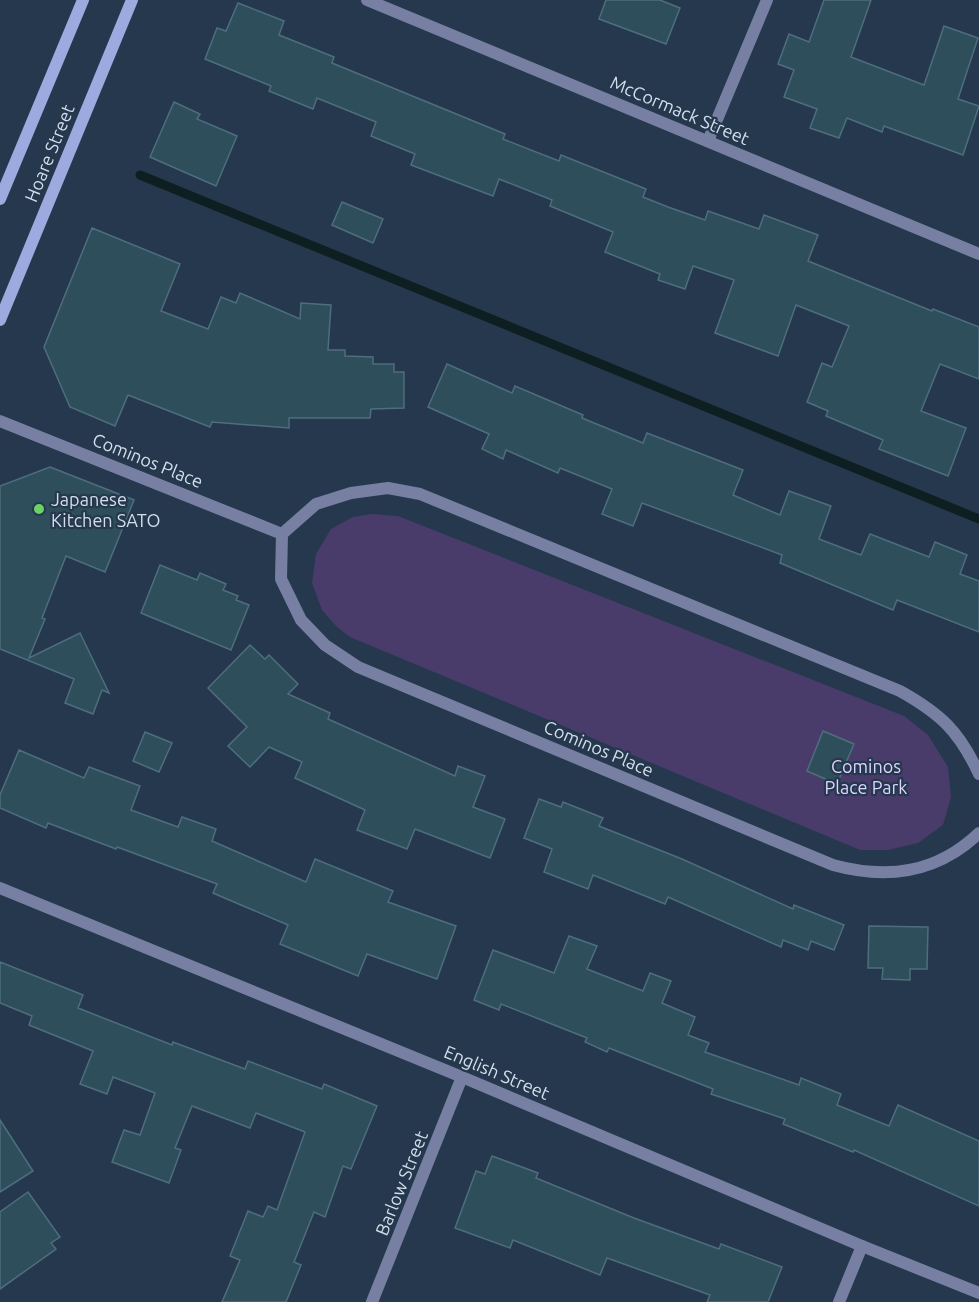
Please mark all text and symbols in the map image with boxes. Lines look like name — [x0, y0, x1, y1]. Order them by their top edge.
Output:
street label: McCormack Street — [608, 72, 752, 148]
street label: Hoare Street — [20, 101, 78, 205]
street label: Cominos Place — [90, 429, 206, 491]
place label: Japanese Kitchen SATO — [51, 489, 161, 530]
marker: Japanese Kitchen SATO — [32, 502, 46, 516]
street label: Cominos Place — [541, 716, 657, 780]
park label: Cominos Place Park — [825, 756, 907, 797]
street label: English Street — [441, 1041, 553, 1103]
street label: Barlow Street — [371, 1128, 431, 1238]

